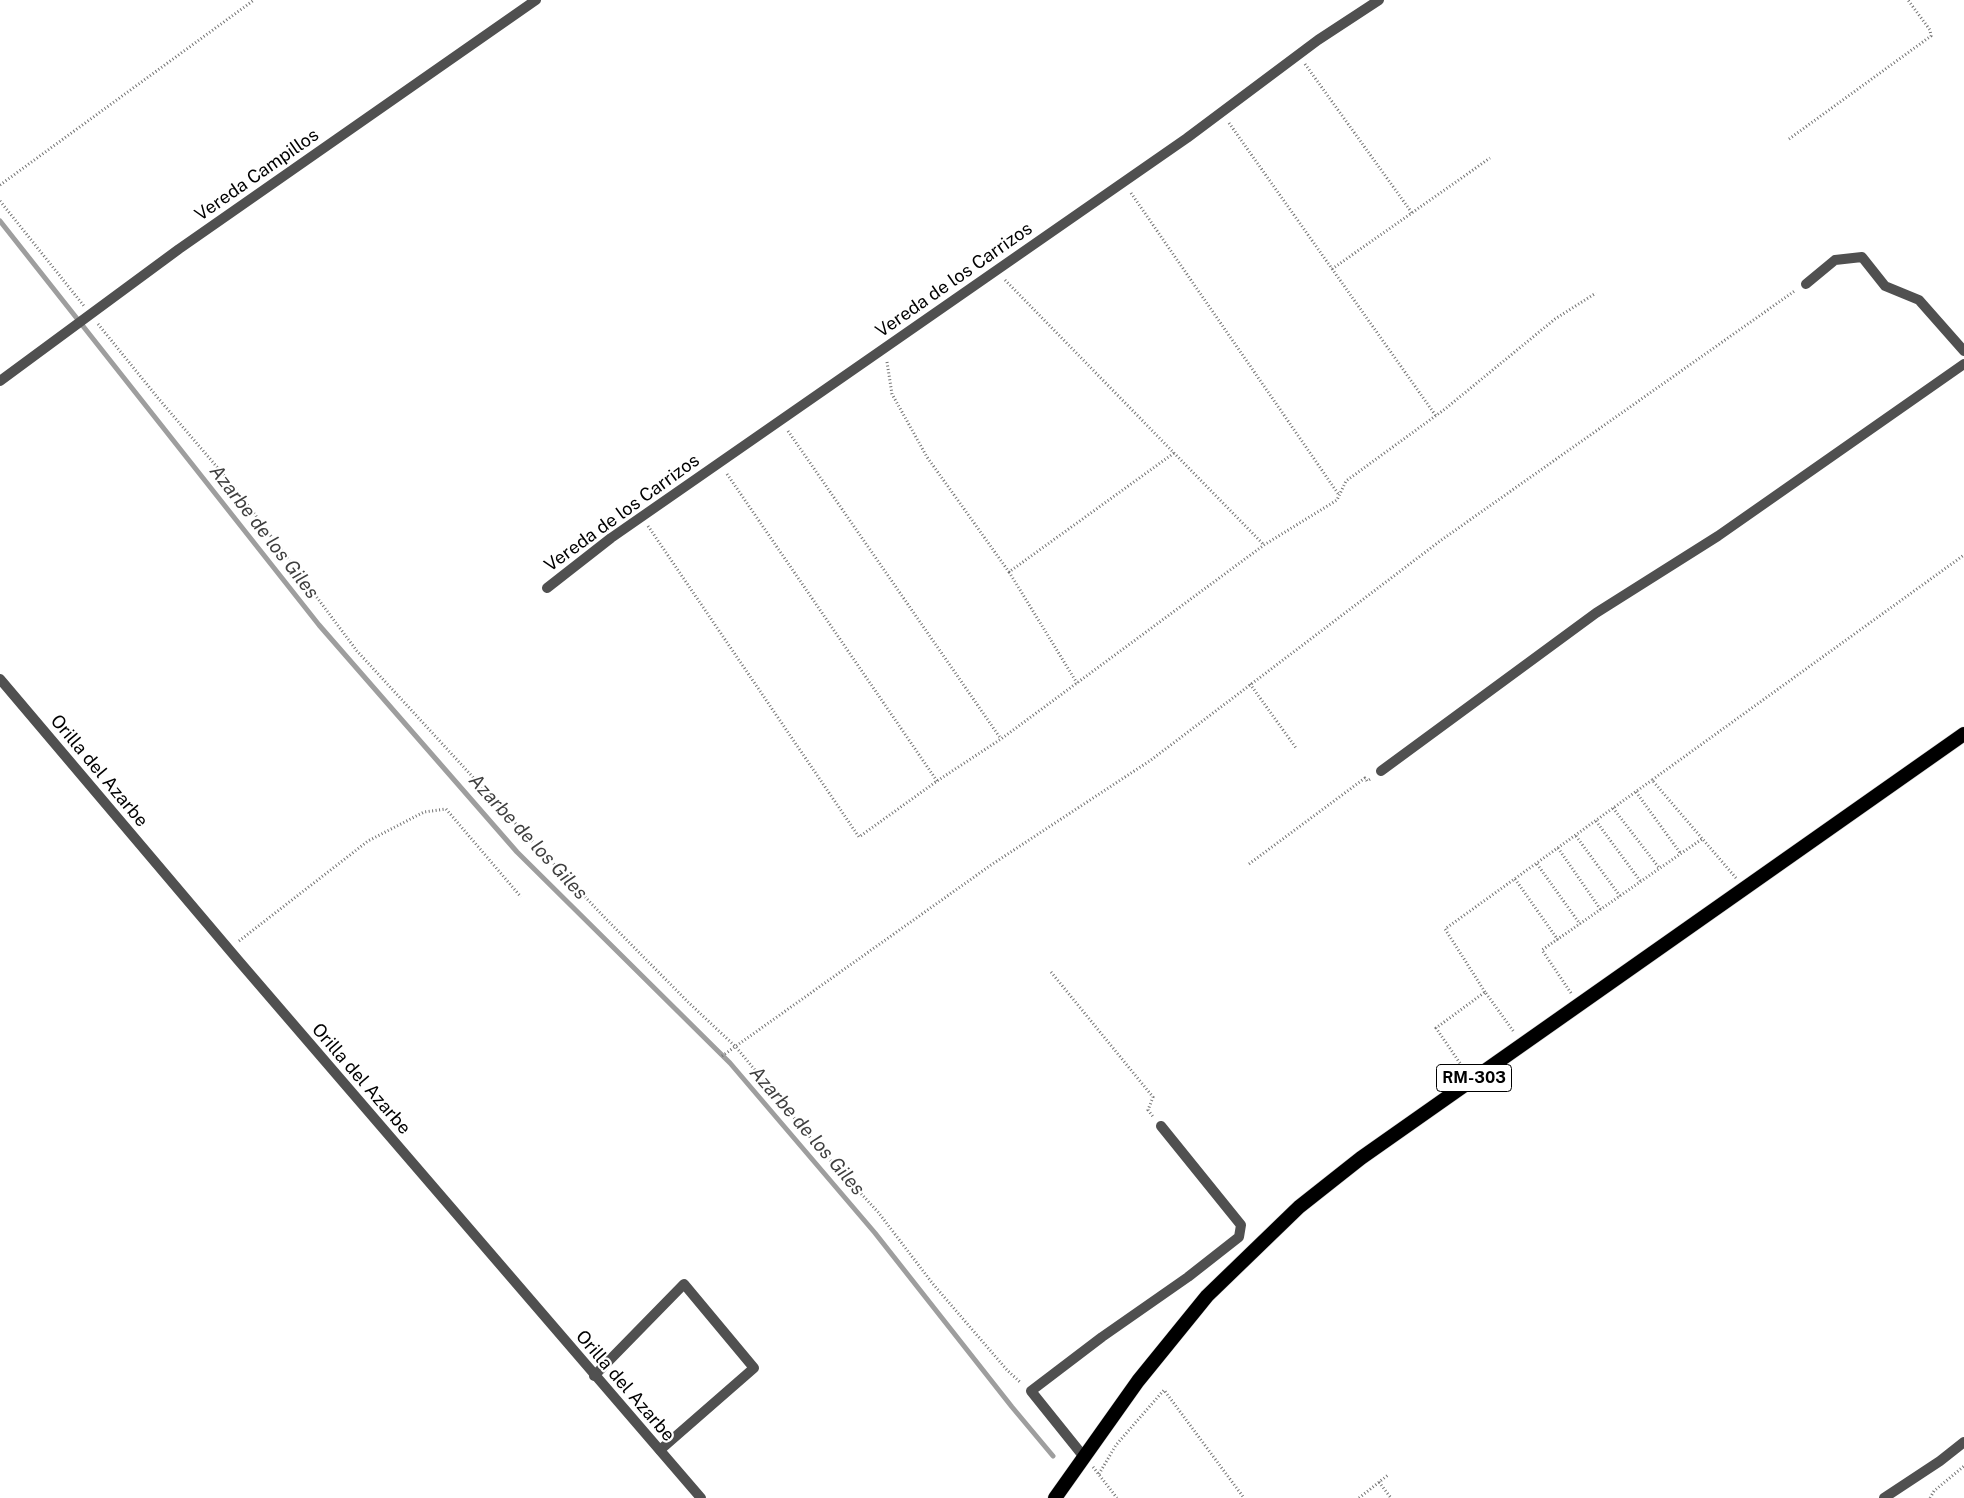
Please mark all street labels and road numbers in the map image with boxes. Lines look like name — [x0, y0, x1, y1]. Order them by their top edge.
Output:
street label: Vereda Campillos — [191, 124, 323, 226]
street label: Vereda de los Carrizos — [872, 218, 1036, 342]
street label: Vereda de los Carrizos — [540, 450, 704, 576]
street label: Orilla del Azarbe — [46, 710, 152, 832]
street label: Orilla del Azarbe — [307, 1019, 415, 1139]
road number: RM-303 — [1436, 1064, 1512, 1092]
street label: Orilla del Azarbe — [571, 1326, 679, 1446]

